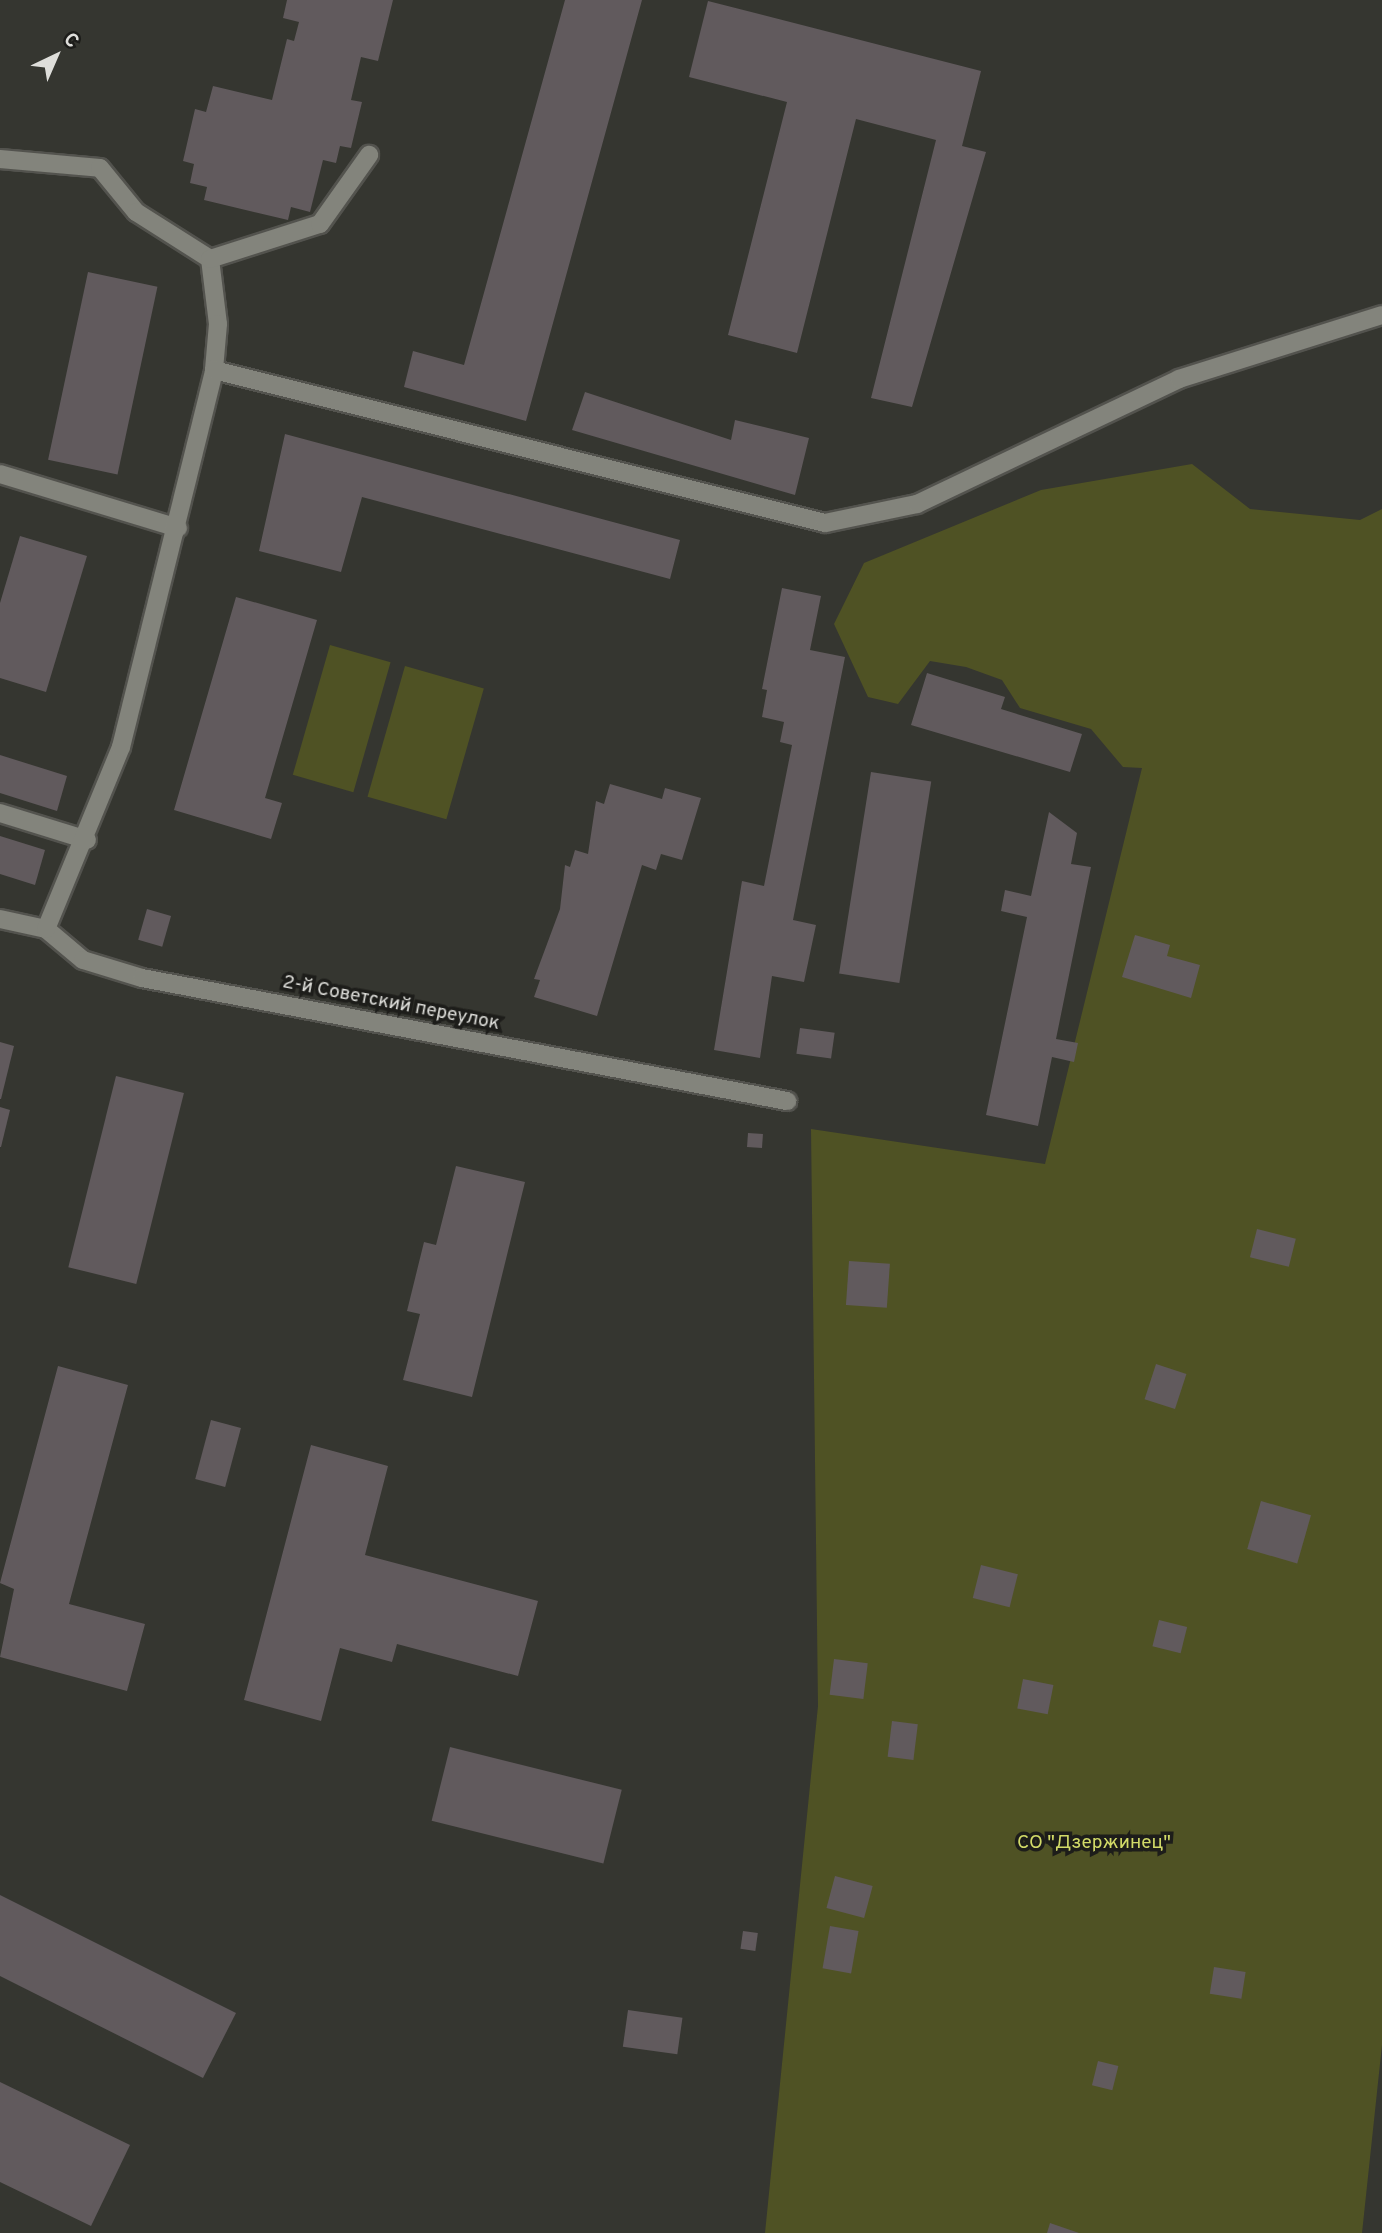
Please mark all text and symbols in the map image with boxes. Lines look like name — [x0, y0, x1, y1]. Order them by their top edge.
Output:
north arrow — [21, 21, 91, 91]
text: С — [58, 28, 83, 54]
street label: 2-й Советский переулок — [281, 972, 501, 1036]
park label: СО "Дзержинец" — [1017, 1833, 1171, 1855]

